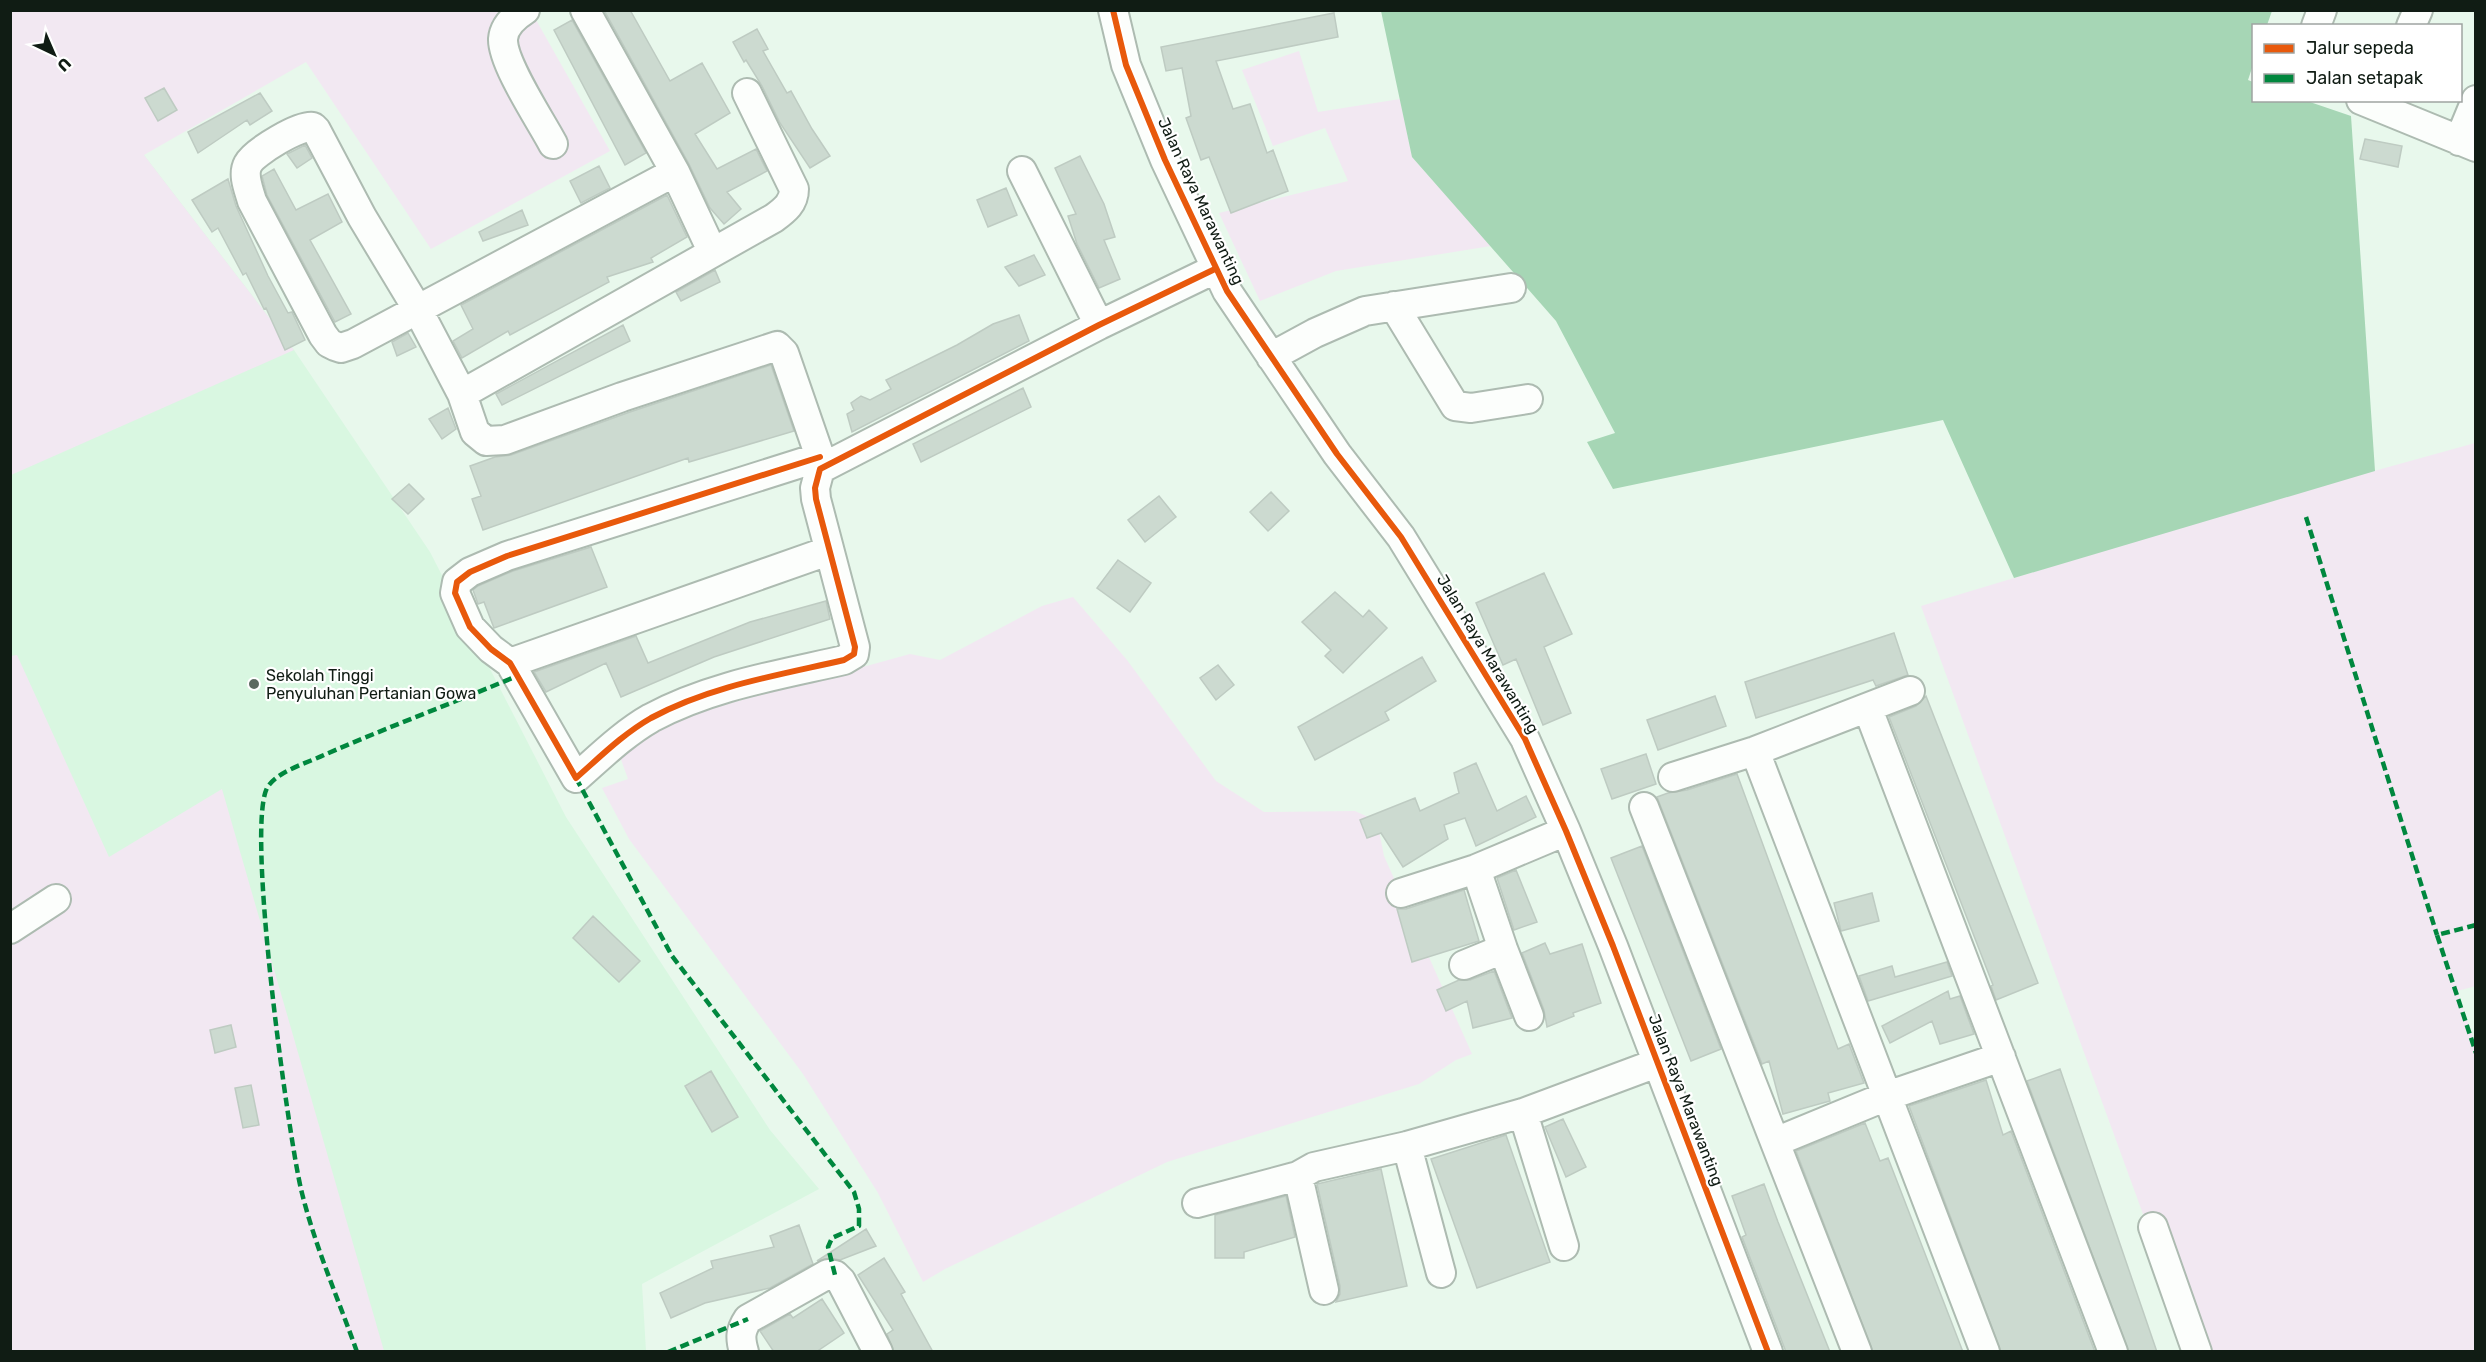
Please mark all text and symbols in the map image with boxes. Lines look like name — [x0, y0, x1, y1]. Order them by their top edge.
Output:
north arrow — [24, 24, 84, 84]
legend — [2252, 24, 2462, 102]
text: Jalur sepeda — [2306, 37, 2414, 59]
text: U — [53, 54, 75, 75]
text: Jalan setapak — [2306, 67, 2424, 89]
street label: Jalan Raya Marawanting — [1154, 114, 1248, 288]
street label: Jalan Raya Marawanting — [1433, 571, 1543, 737]
place label: Sekolah Tinggi Penyuluhan Pertanian Gowa — [266, 666, 476, 703]
marker: Sekolah Tinggi Penyuluhan Pertanian Gowa — [247, 677, 261, 691]
street label: Jalan Raya Marawanting — [1644, 1011, 1728, 1189]

